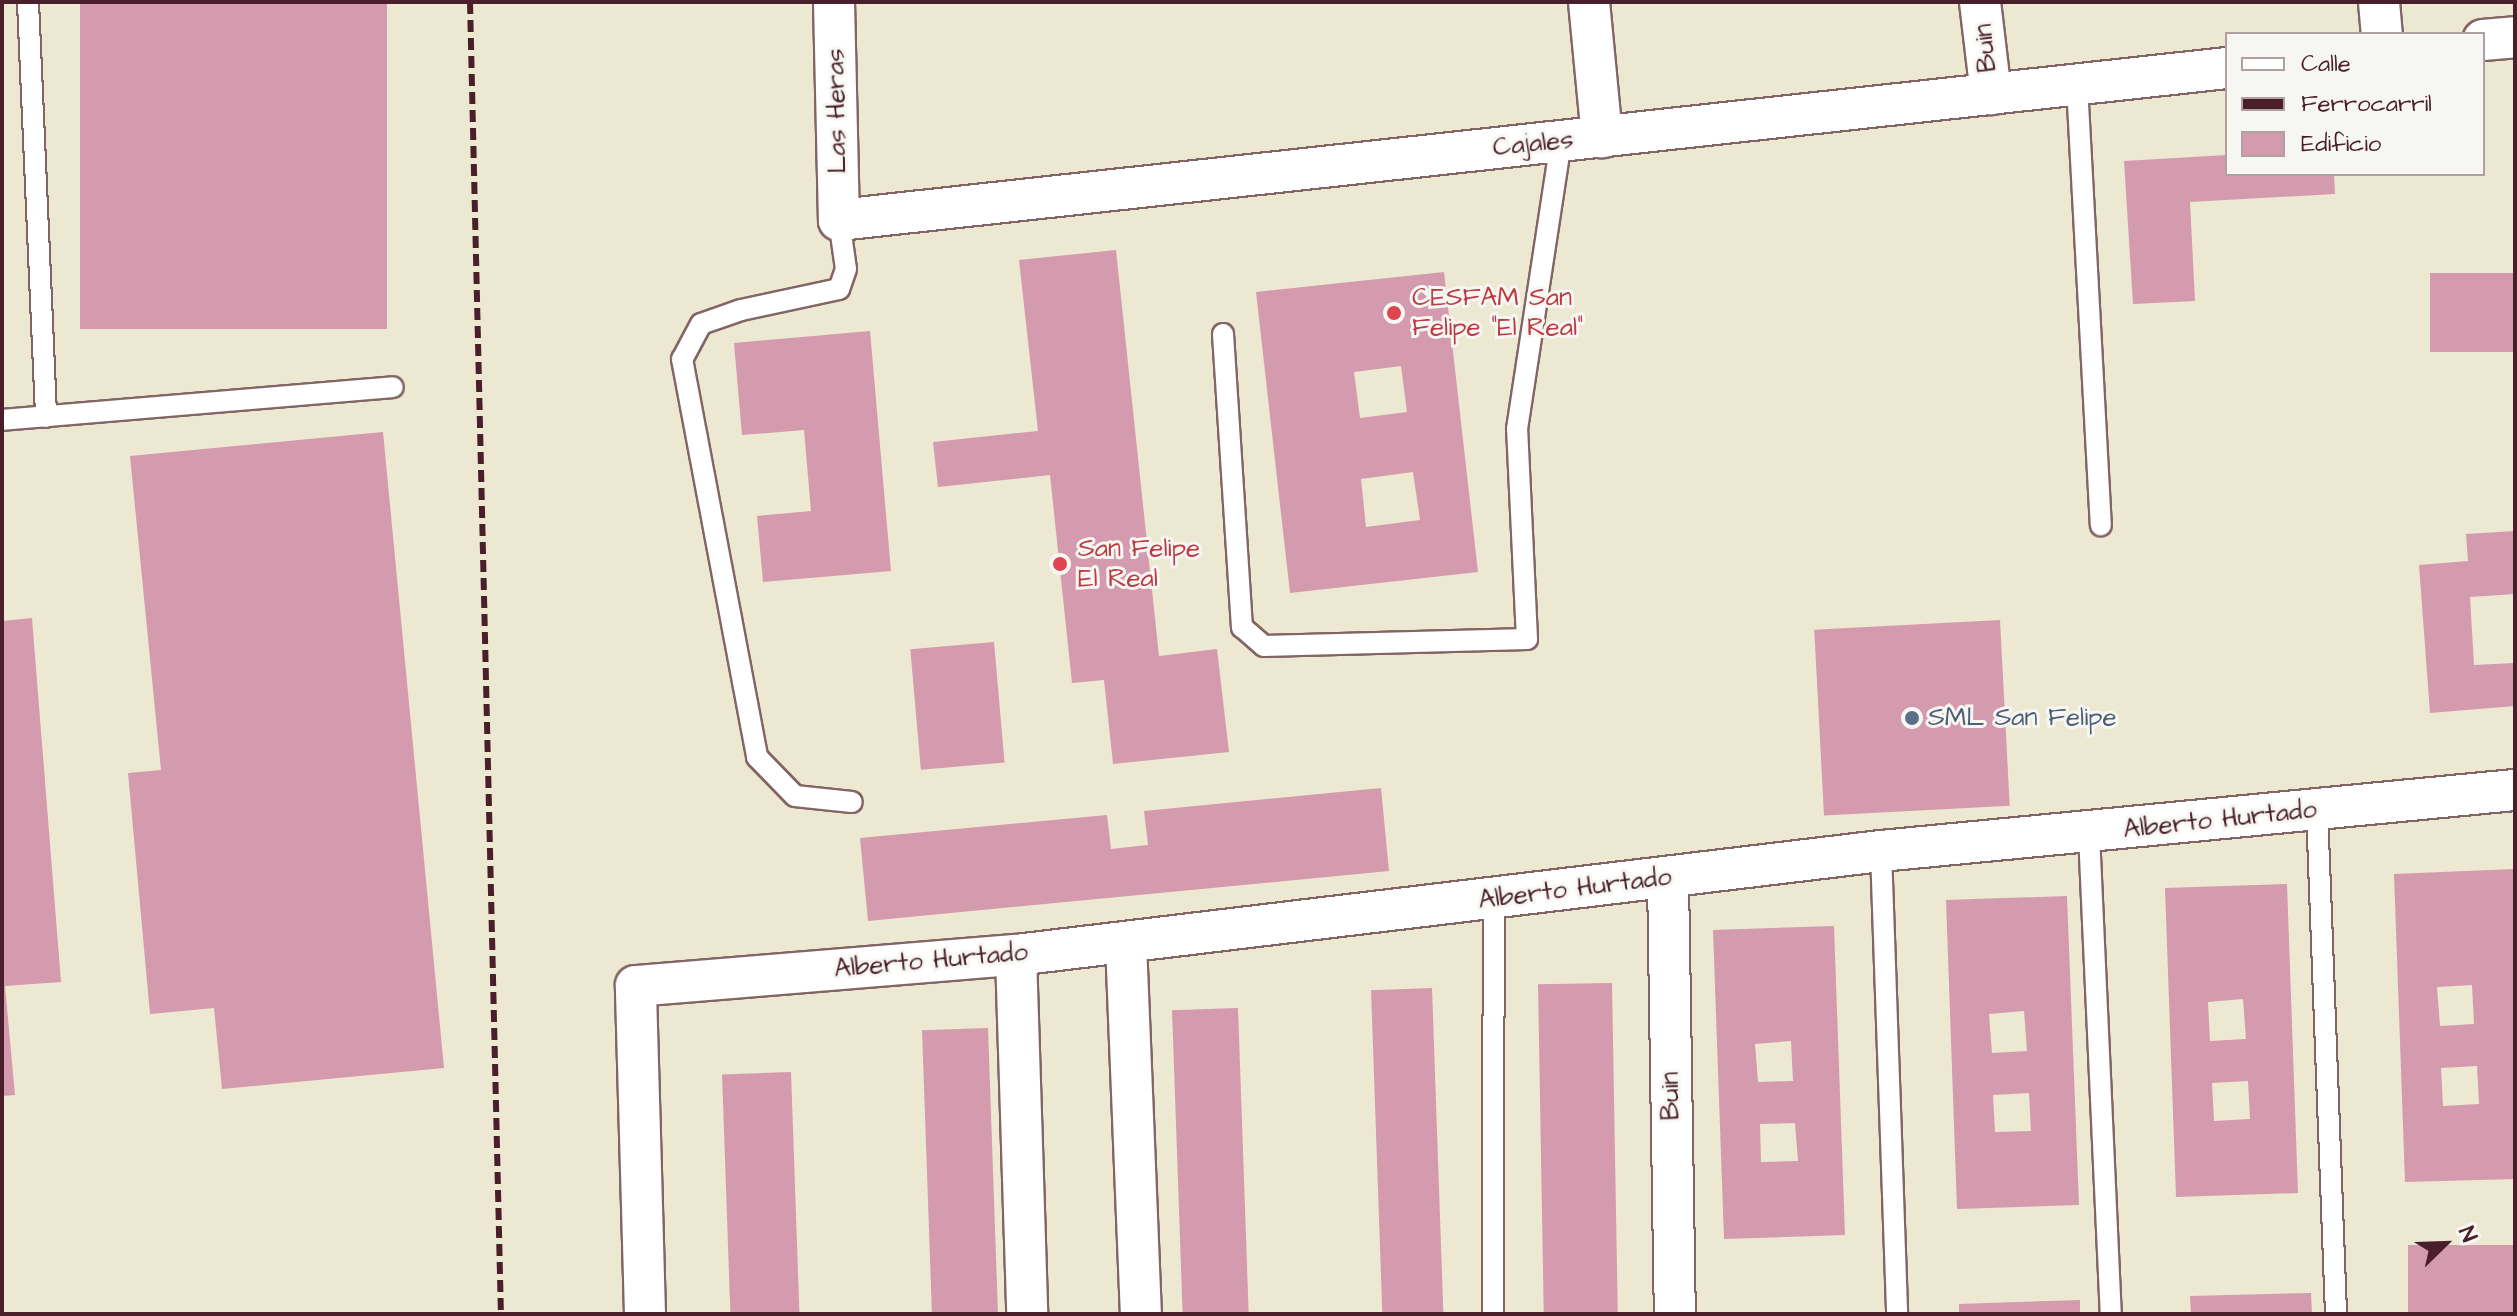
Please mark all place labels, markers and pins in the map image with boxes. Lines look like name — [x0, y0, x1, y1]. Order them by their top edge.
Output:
place label: CESFAM San Felipe "El Real" — [1412, 282, 1583, 344]
marker: CESFAM San Felipe "El Real" — [1383, 302, 1405, 324]
place label: San Felipe El Real — [1078, 533, 1200, 594]
marker: San Felipe El Real — [1049, 553, 1071, 575]
place label: SML San Felipe — [1928, 702, 2117, 734]
marker: SML San Felipe — [1903, 709, 1921, 727]

